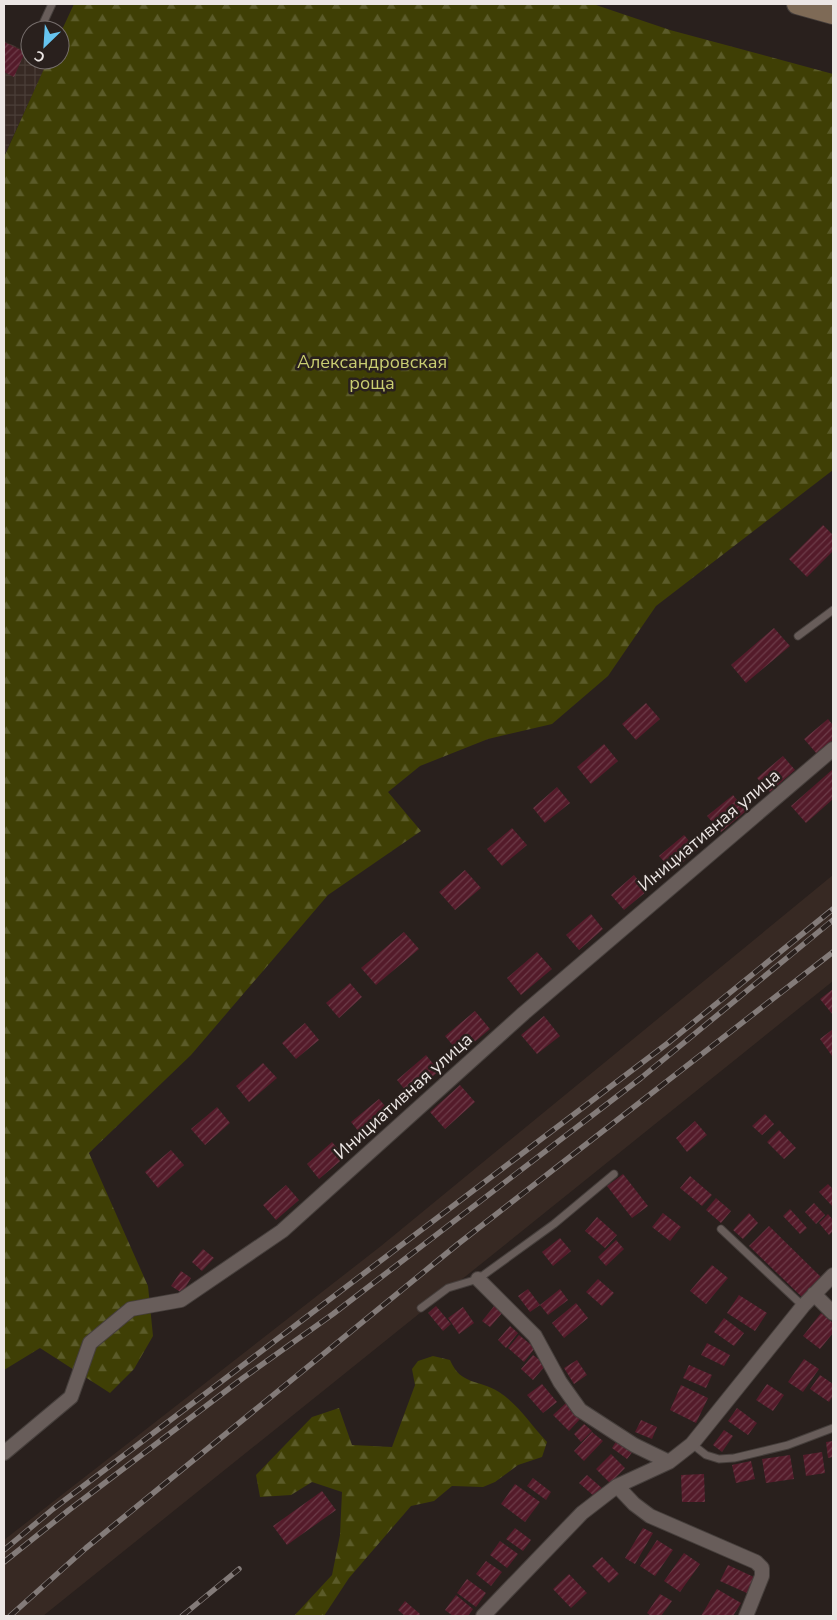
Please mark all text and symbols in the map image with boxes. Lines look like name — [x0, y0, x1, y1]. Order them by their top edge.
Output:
north arrow — [20, 20, 70, 70]
text: С — [31, 46, 48, 67]
park label: Александровская роща — [297, 350, 447, 395]
street label: Инициативная улица — [633, 763, 785, 897]
street label: Инициативная улица — [329, 1027, 477, 1165]

